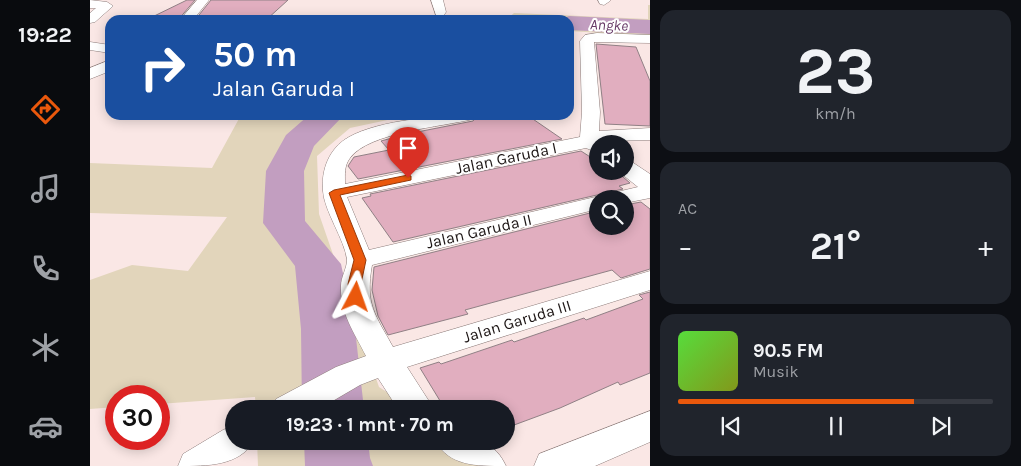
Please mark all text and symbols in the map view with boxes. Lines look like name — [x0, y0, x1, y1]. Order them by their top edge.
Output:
water label: Angke — [590, 15, 628, 35]
text: 19:22 — [18, 22, 72, 48]
text: 23 — [796, 33, 875, 109]
text: 50 m — [213, 34, 298, 75]
icon: right — [130, 35, 195, 100]
text: Jalan Garuda I — [213, 76, 355, 102]
icon: directions — [28, 92, 63, 127]
text: km/h — [815, 104, 856, 123]
pin — [387, 127, 429, 178]
icon: arrive — [394, 134, 422, 162]
map controls — [589, 135, 634, 235]
button: sound — [589, 135, 634, 180]
street label: Jalan Garuda I — [454, 138, 558, 178]
icon: music — [28, 171, 63, 206]
button: search — [589, 190, 634, 235]
text: AC — [678, 199, 697, 218]
street label: Jalan Garuda II — [424, 210, 534, 252]
text: 21° — [810, 224, 861, 269]
text: − — [678, 230, 693, 263]
text: + — [978, 230, 993, 263]
icon: phone — [28, 251, 63, 286]
position arrow — [329, 270, 381, 322]
street label: Jalan Garuda III — [461, 296, 573, 346]
icon: climate — [28, 330, 63, 365]
text: 90.5 FM — [753, 340, 824, 362]
text: Musik — [753, 362, 798, 381]
speed limit sign: 30 — [105, 385, 170, 450]
icon: car — [28, 409, 63, 444]
icon: previous — [717, 412, 745, 440]
icon: pause — [822, 412, 850, 440]
icon: next — [927, 412, 955, 440]
text: 19:23 · 1 mnt · 70 m — [286, 414, 454, 436]

